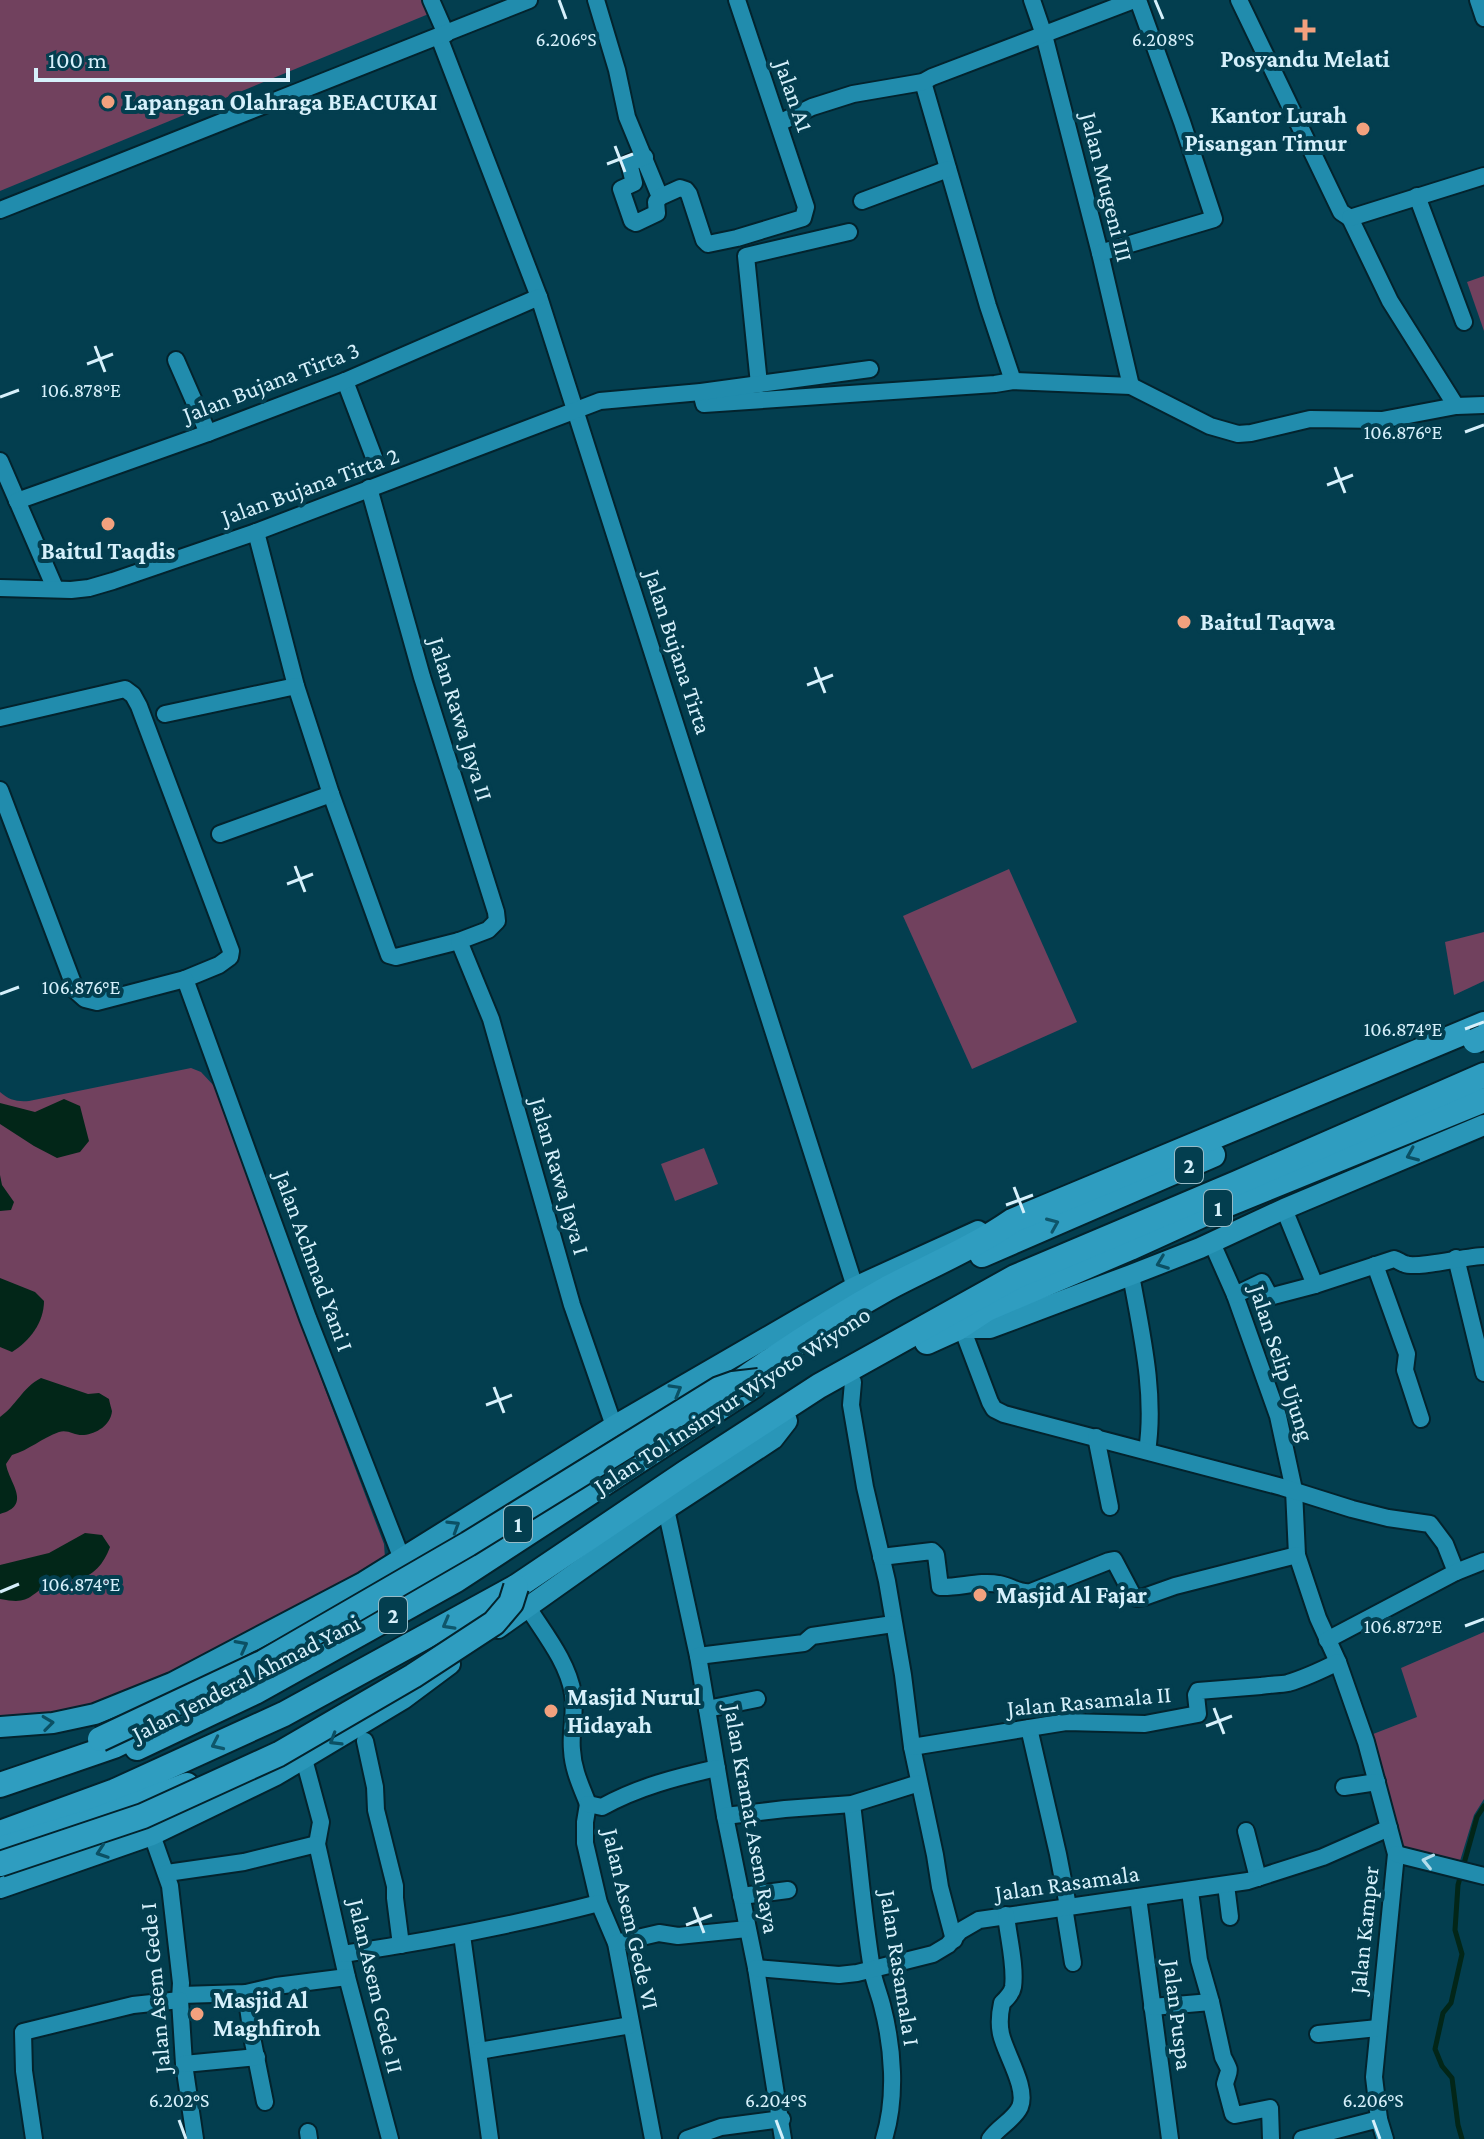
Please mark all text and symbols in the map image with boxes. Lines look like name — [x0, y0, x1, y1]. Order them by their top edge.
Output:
marker: Posyandu Melati — [1294, 19, 1316, 41]
text: 6.206°S — [535, 28, 597, 50]
text: 6.208°S — [1132, 28, 1194, 50]
scale bar — [36, 32, 288, 82]
place label: Posyandu Melati — [1220, 45, 1390, 72]
text: 100 m — [48, 46, 107, 73]
street label: Jalan A1 — [769, 54, 819, 136]
place label: Lapangan Olahraga BEACUKAI — [124, 88, 437, 115]
marker: Lapangan Olahraga BEACUKAI — [99, 93, 117, 111]
place label: Kantor Lurah Pisangan Timur — [1185, 101, 1347, 156]
street label: Jalan Mugeni III — [1075, 107, 1139, 264]
marker: Kantor Lurah Pisangan Timur — [1354, 120, 1372, 138]
street label: Jalan Bujana Tirta 3 — [177, 335, 363, 428]
text: 106.878°E — [41, 379, 121, 401]
text: 106.876°E — [1364, 421, 1442, 443]
street label: Jalan Bujana Tirta 2 — [215, 441, 402, 531]
marker: Baitul Taqdis — [99, 515, 117, 533]
place label: Baitul Taqdis — [41, 537, 176, 564]
street label: Jalan Bujana Tirta — [639, 564, 718, 737]
place label: Baitul Taqwa — [1200, 608, 1335, 635]
marker: Baitul Taqwa — [1175, 613, 1193, 631]
street label: Jalan Rawa Jaya II — [423, 632, 499, 804]
text: 106.876°E — [42, 976, 120, 998]
text: 106.874°E — [1364, 1018, 1443, 1040]
street label: Jalan Rawa Jaya I — [525, 1092, 596, 1257]
one-way arrow — [1406, 1146, 1420, 1162]
road number: 2 — [1175, 1147, 1203, 1183]
street label: Jalan Achmad Yani I — [269, 1165, 360, 1355]
road number: 1 — [1204, 1190, 1232, 1226]
one-way arrow — [1045, 1218, 1059, 1234]
one-way arrow — [1155, 1254, 1169, 1270]
street label: Jalan Selip Ujung — [1244, 1279, 1321, 1445]
street label: Jalan Tol Insinyur Wiyoto Wiyono — [587, 1300, 875, 1500]
one-way arrow — [667, 1384, 682, 1400]
road number: 1 — [504, 1506, 532, 1542]
one-way arrow — [445, 1521, 460, 1536]
text: 106.874°E — [42, 1573, 121, 1595]
place label: Masjid Al Fajar — [996, 1581, 1148, 1609]
marker: Masjid Al Fajar — [971, 1586, 989, 1604]
road number: 2 — [379, 1597, 407, 1633]
street label: Jalan Jenderal Ahmad Yani — [125, 1608, 364, 1748]
one-way arrow — [442, 1615, 456, 1630]
text: 106.872°E — [1364, 1615, 1442, 1637]
one-way arrow — [233, 1641, 248, 1656]
street label: Jalan Rasamala II — [1004, 1680, 1172, 1721]
place label: Masjid Nurul Hidayah — [567, 1683, 701, 1738]
street label: Jalan Kramat Asem Raya — [719, 1700, 786, 1936]
marker: Masjid Nurul Hidayah — [542, 1702, 560, 1720]
one-way arrow — [41, 1715, 55, 1732]
one-way arrow — [329, 1730, 344, 1746]
one-way arrow — [211, 1734, 226, 1750]
street label: Jalan Asem Gede VI — [597, 1824, 665, 2012]
one-way arrow — [95, 1843, 109, 1859]
one-way arrow — [1421, 1853, 1435, 1870]
street label: Jalan Rasamala — [991, 1859, 1141, 1906]
street label: Jalan Kamper — [1343, 1864, 1384, 1997]
street label: Jalan Rasamala I — [875, 1886, 926, 2048]
street label: Jalan Asem Gede II — [343, 1894, 410, 2076]
street label: Jalan Asem Gede I — [134, 1902, 176, 2076]
street label: Jalan Puspa — [1158, 1956, 1199, 2072]
place label: Masjid Al Maghfiroh — [213, 1986, 321, 2041]
marker: Masjid Al Maghfiroh — [188, 2005, 206, 2023]
text: 6.202°S — [149, 2089, 209, 2111]
text: 6.204°S — [745, 2089, 807, 2111]
text: 6.206°S — [1342, 2089, 1404, 2111]

